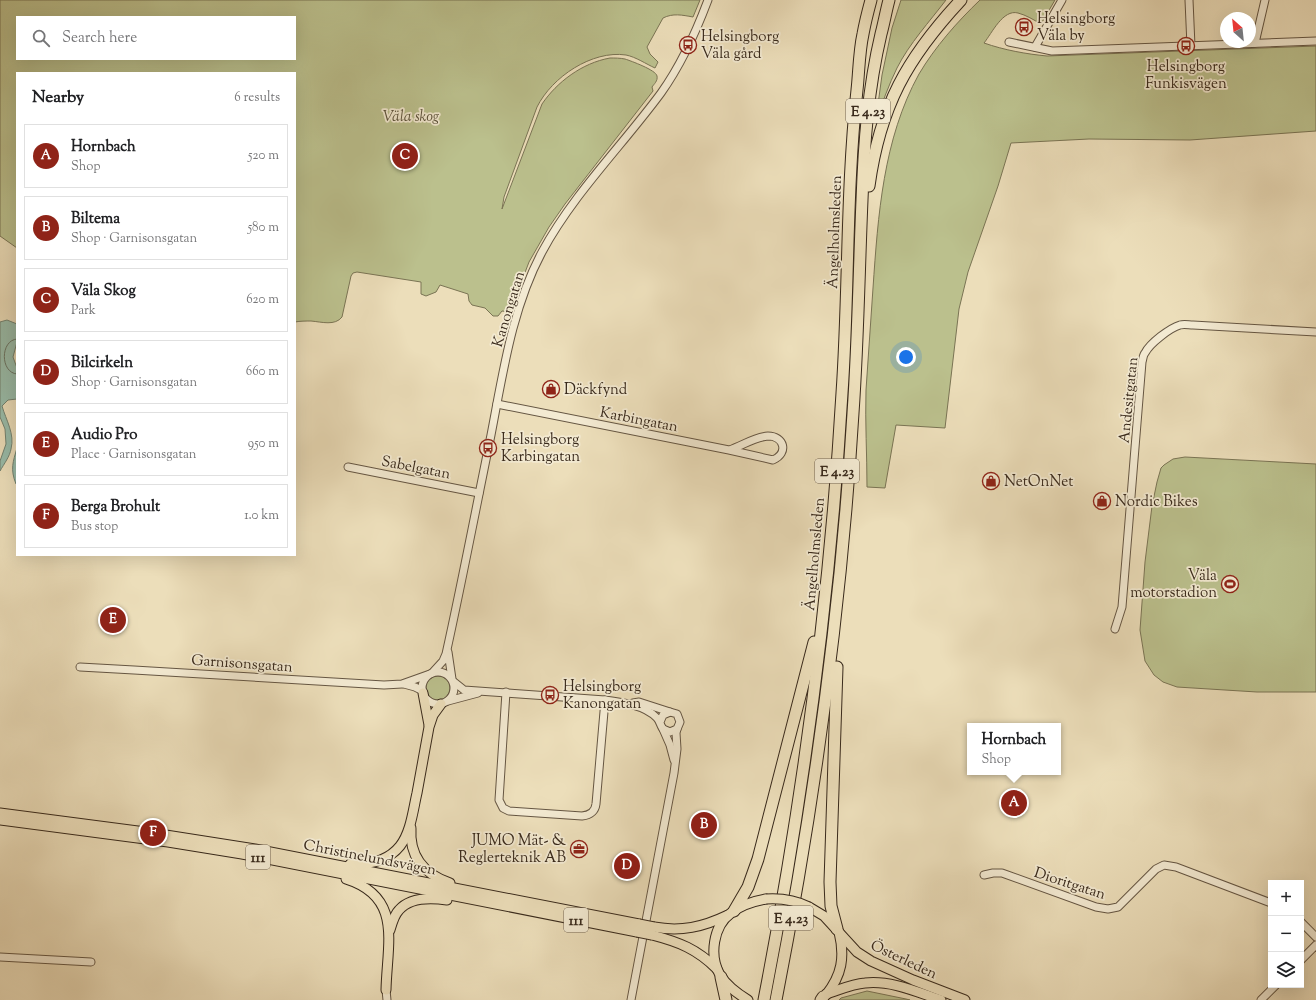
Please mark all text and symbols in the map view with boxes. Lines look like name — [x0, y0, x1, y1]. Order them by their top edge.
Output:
place label: Helsingborg Väla by — [1037, 9, 1115, 47]
north arrow — [1220, 12, 1256, 48]
search box — [16, 16, 296, 60]
bus stop icon: Helsingborg Väla by — [1014, 17, 1034, 37]
icon: search — [30, 27, 52, 49]
place label: Helsingborg Väla gård — [701, 27, 779, 65]
text: Search here — [62, 28, 137, 49]
bus stop icon: Helsingborg Väla gård — [678, 35, 698, 55]
bus stop icon: Helsingborg Funkisvägen — [1176, 36, 1196, 56]
place label: Helsingborg Funkisvägen — [1145, 57, 1227, 95]
text: Nearby — [32, 86, 84, 110]
text: 6 results — [234, 89, 280, 107]
road number: E 4.23 — [846, 99, 890, 123]
park label: Väla skog — [383, 107, 440, 128]
text: Hornbach — [71, 137, 136, 158]
pin: C — [392, 141, 418, 171]
text: A — [41, 147, 51, 165]
text: 520 m — [248, 147, 279, 165]
text: Shop — [71, 158, 100, 176]
street label: Ängelholmsleden — [822, 175, 848, 289]
text: Biltema — [71, 209, 120, 230]
text: B — [42, 219, 50, 237]
text: 580 m — [248, 219, 279, 237]
text: Shop · Garnisonsgatan — [71, 230, 197, 248]
street label: Kanongatan — [488, 269, 531, 350]
text: Väla Skog — [71, 281, 136, 302]
text: C — [41, 291, 51, 309]
text: 620 m — [246, 291, 279, 309]
text: Park — [71, 302, 96, 320]
your location — [896, 347, 916, 367]
text: Bilcirkeln — [71, 353, 133, 374]
street label: Andesitgatan — [1115, 356, 1144, 444]
text: D — [41, 363, 51, 381]
text: 660 m — [246, 363, 279, 381]
text: Shop · Garnisonsgatan — [71, 374, 197, 392]
shop icon: Däckfynd — [541, 379, 561, 399]
place label: Däckfynd — [564, 380, 628, 401]
street label: Karbingatan — [598, 403, 680, 438]
text: Audio Pro — [71, 425, 137, 446]
place label: Helsingborg Karbingatan — [501, 430, 580, 468]
text: E — [42, 435, 50, 453]
text: 950 m — [248, 435, 279, 453]
bus stop icon: Helsingborg Karbingatan — [478, 438, 498, 458]
text: Place · Garnisonsgatan — [71, 446, 197, 464]
street label: Sabelgatan — [379, 452, 452, 485]
road number: E 4.23 — [815, 459, 859, 483]
shop icon: NetOnNet — [981, 471, 1001, 491]
place label: NetOnNet — [1004, 472, 1073, 493]
shop icon: Nordic Bikes — [1092, 491, 1112, 511]
place label: Nordic Bikes — [1115, 492, 1198, 513]
street label: Ängelholmsleden — [799, 496, 831, 612]
text: Berga Brohult — [71, 497, 160, 518]
text: F — [42, 507, 50, 525]
text: 1.0 km — [244, 507, 279, 525]
text: Bus stop — [71, 518, 118, 536]
place label: Väla motorstadion — [1130, 566, 1217, 604]
sports icon: Väla motorstadion — [1220, 574, 1240, 594]
pin: E — [100, 605, 126, 635]
street label: Garnisonsgatan — [190, 650, 293, 679]
place label: Helsingborg Kanongatan — [563, 677, 642, 715]
bus stop icon: Helsingborg Kanongatan — [540, 685, 560, 705]
popup — [967, 723, 1061, 775]
text: Hornbach — [982, 730, 1046, 751]
text: Shop — [982, 751, 1011, 769]
pin: A — [1001, 788, 1027, 818]
pin: B — [691, 810, 717, 840]
pin: F — [140, 818, 166, 848]
place label: JUMO Mät- & Reglerteknik AB — [458, 831, 567, 869]
street label: Christinelundsvägen — [301, 835, 438, 882]
office icon: JUMO Mät- & Reglerteknik AB — [569, 839, 589, 859]
road number: 111 — [246, 845, 270, 869]
pin: D — [614, 851, 640, 881]
street label: Dioritgatan — [1031, 863, 1108, 906]
map controls — [1268, 880, 1304, 988]
button: + — [1268, 880, 1304, 916]
road number: E 4.23 — [769, 906, 813, 930]
road number: 111 — [564, 908, 588, 932]
button: − — [1268, 916, 1304, 952]
street label: Österleden — [866, 935, 941, 985]
button: layers — [1268, 952, 1304, 988]

